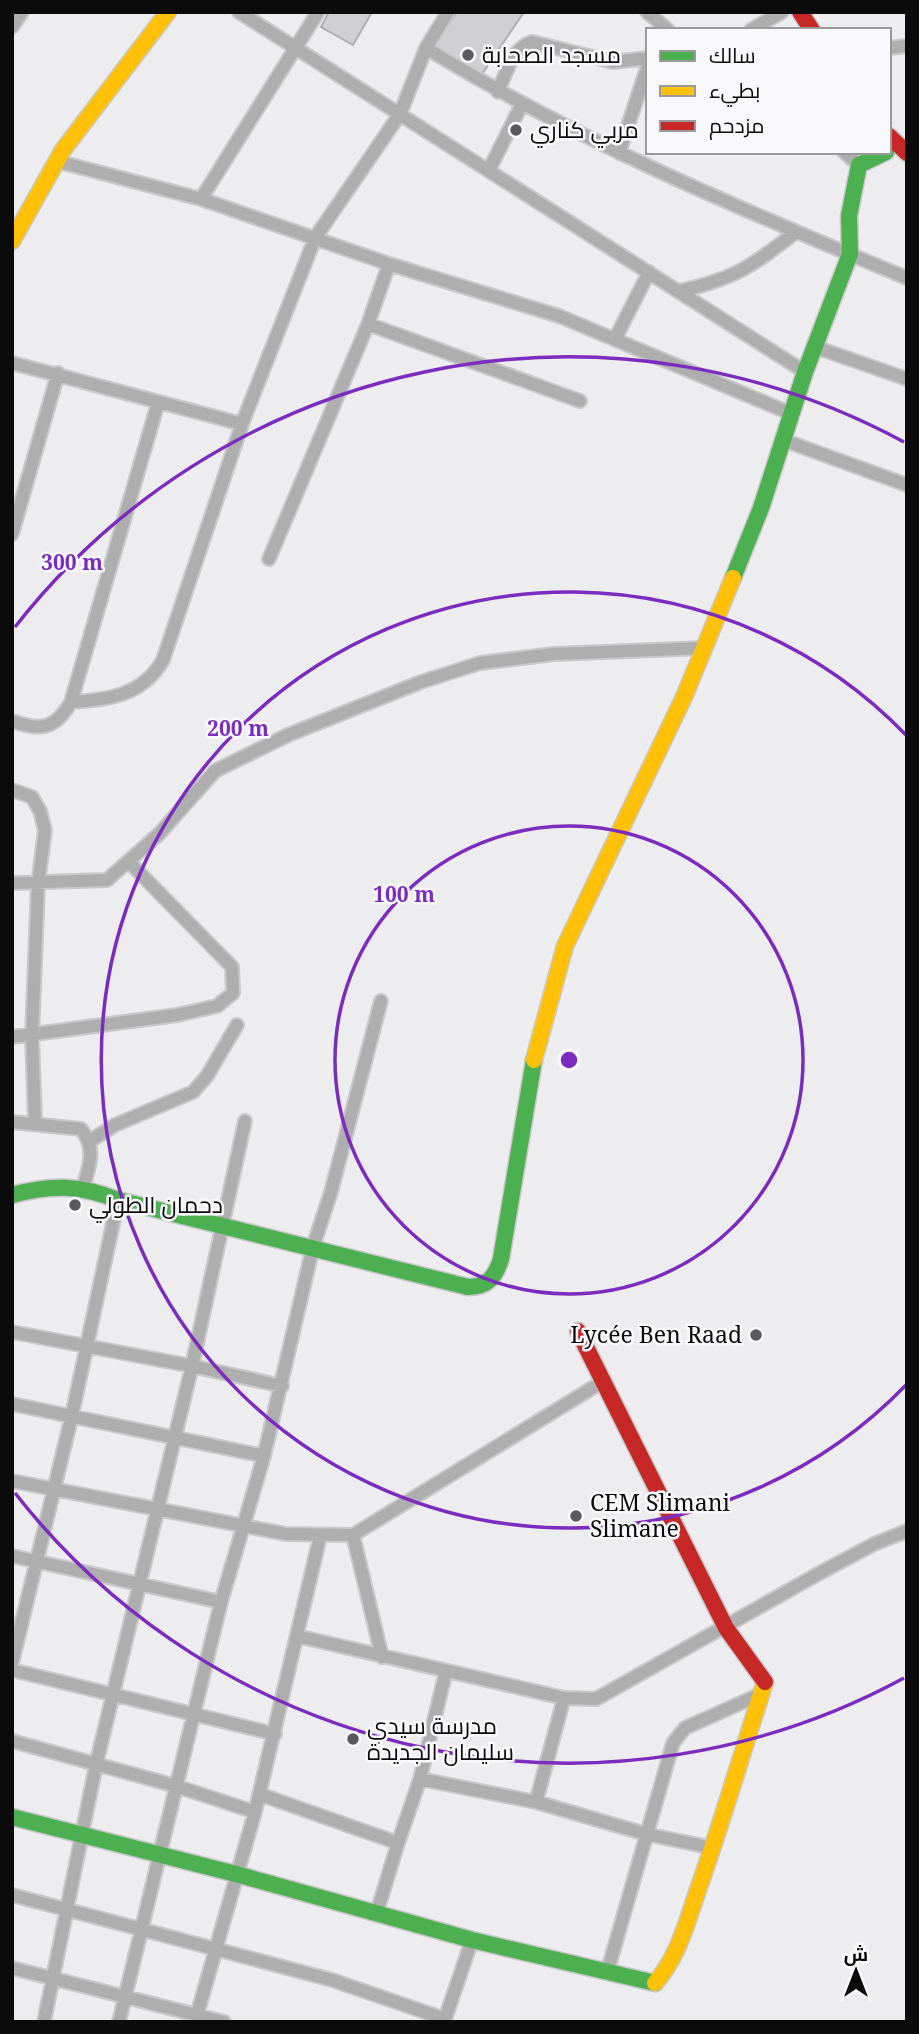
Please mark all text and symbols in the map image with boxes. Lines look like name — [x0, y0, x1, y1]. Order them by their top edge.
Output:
legend — [646, 28, 891, 154]
place label: مسجد الصحابة — [482, 38, 621, 70]
text: سالك — [709, 41, 756, 69]
marker: مسجد الصحابة — [460, 47, 476, 63]
text: بطيء — [709, 76, 760, 107]
text: مزدحم — [709, 111, 764, 140]
place label: مربي كناري — [530, 113, 639, 148]
marker: مربي كناري — [508, 122, 524, 138]
text: 300 m — [41, 548, 103, 576]
text: 200 m — [207, 714, 269, 742]
text: 100 m — [373, 880, 435, 908]
centre of rings — [557, 1048, 581, 1072]
place label: دحمان الطولي — [89, 1188, 223, 1223]
marker: دحمان الطولي — [67, 1197, 83, 1213]
place label: Lycée Ben Raad — [570, 1318, 742, 1350]
marker: Lycée Ben Raad — [748, 1327, 764, 1343]
place label: CEM Slimani Slimane — [590, 1486, 731, 1544]
marker: CEM Slimani Slimane — [568, 1508, 584, 1524]
place label: مدرسة سيدي سليمان الجديدة — [367, 1709, 514, 1767]
marker: مدرسة سيدي سليمان الجديدة — [345, 1731, 361, 1747]
north arrow — [821, 1936, 891, 2006]
text: ش — [844, 1941, 868, 1967]

